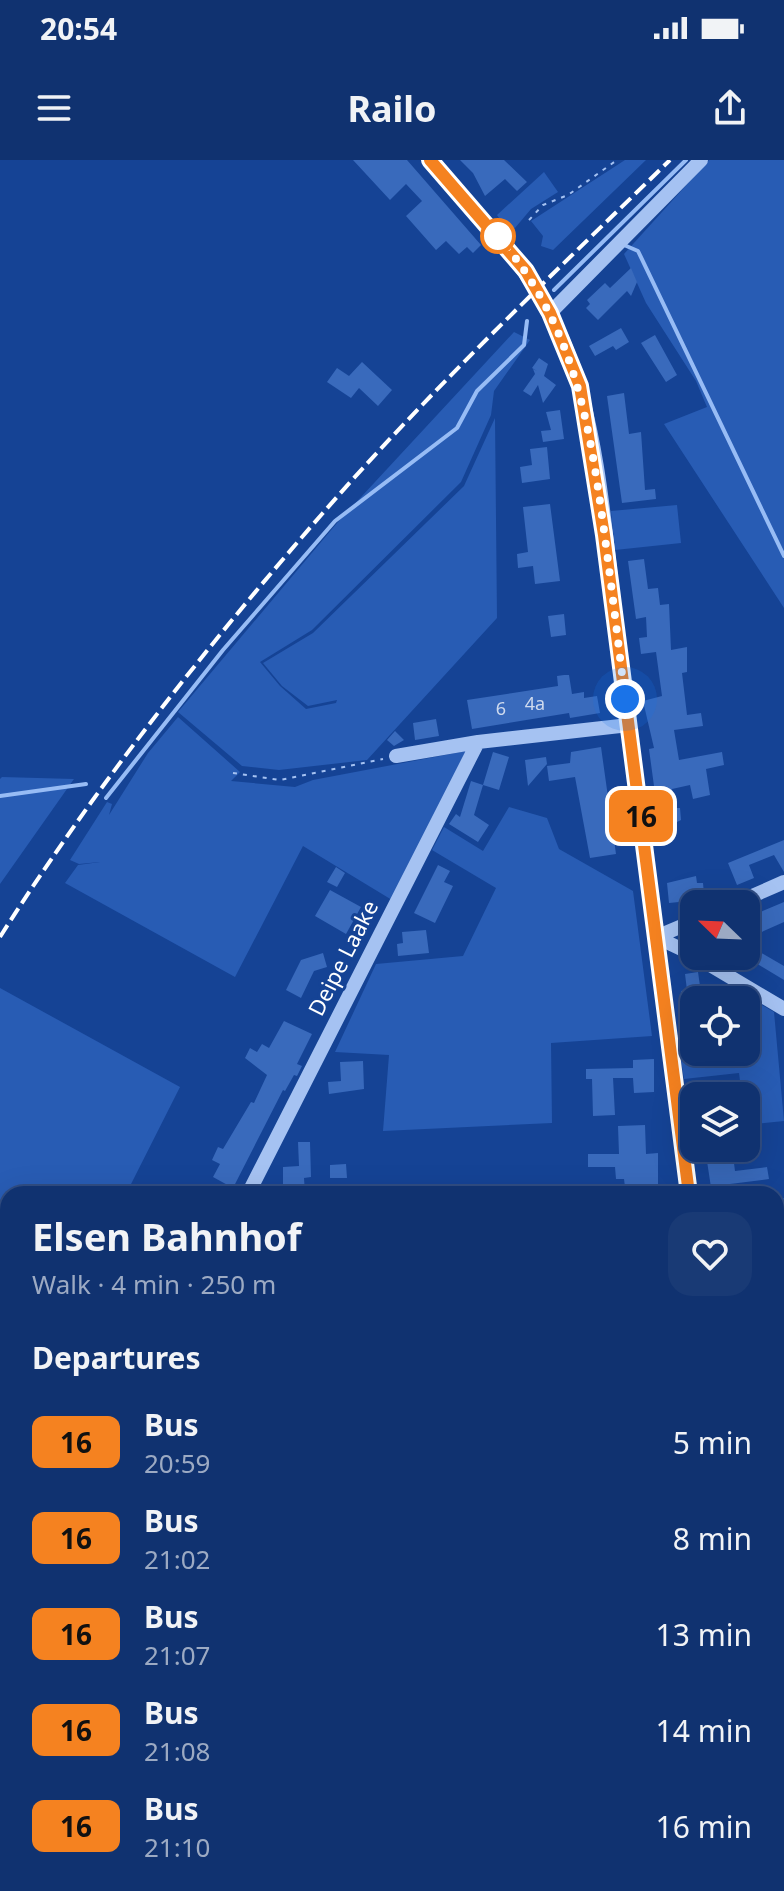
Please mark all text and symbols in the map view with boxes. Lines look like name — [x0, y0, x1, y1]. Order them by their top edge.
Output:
text: 20:54 — [40, 8, 117, 49]
text: Railo — [347, 84, 437, 133]
icon: menu — [32, 86, 76, 130]
icon: share — [708, 86, 752, 130]
unlabelled marker — [481, 219, 515, 253]
your location — [605, 679, 645, 719]
house number: 4a — [525, 691, 545, 715]
house number: 6 — [496, 696, 506, 720]
line badge: 16 — [605, 790, 677, 842]
text: 16 — [625, 797, 657, 835]
north arrow — [680, 890, 760, 970]
map controls — [680, 890, 760, 1162]
street label: Deipe Laake — [300, 895, 384, 1021]
button: locate — [680, 986, 760, 1066]
button: layers — [680, 1082, 760, 1162]
text: Elsen Bahnhof — [32, 1210, 302, 1262]
button: heart — [668, 1212, 752, 1296]
text: Walk · 4 min · 250 m — [32, 1266, 276, 1302]
text: Departures — [32, 1337, 201, 1378]
text: Bus — [144, 1404, 199, 1445]
text: 5 min — [673, 1422, 752, 1463]
text: 16 — [60, 1423, 92, 1461]
text: 20:59 — [144, 1445, 210, 1481]
text: Bus — [144, 1500, 199, 1541]
text: 8 min — [673, 1518, 752, 1559]
text: 16 — [60, 1519, 92, 1557]
text: 21:02 — [144, 1541, 210, 1577]
text: Bus — [144, 1596, 199, 1637]
text: 13 min — [656, 1614, 752, 1655]
text: 16 — [60, 1615, 92, 1653]
text: 21:07 — [144, 1637, 210, 1673]
text: Bus — [144, 1692, 199, 1733]
text: 14 min — [656, 1710, 752, 1751]
text: 16 — [60, 1711, 92, 1749]
text: 21:08 — [144, 1733, 210, 1769]
text: Bus — [144, 1788, 199, 1829]
text: 16 min — [656, 1806, 752, 1847]
text: 16 — [60, 1807, 92, 1845]
text: 21:10 — [144, 1829, 210, 1865]

